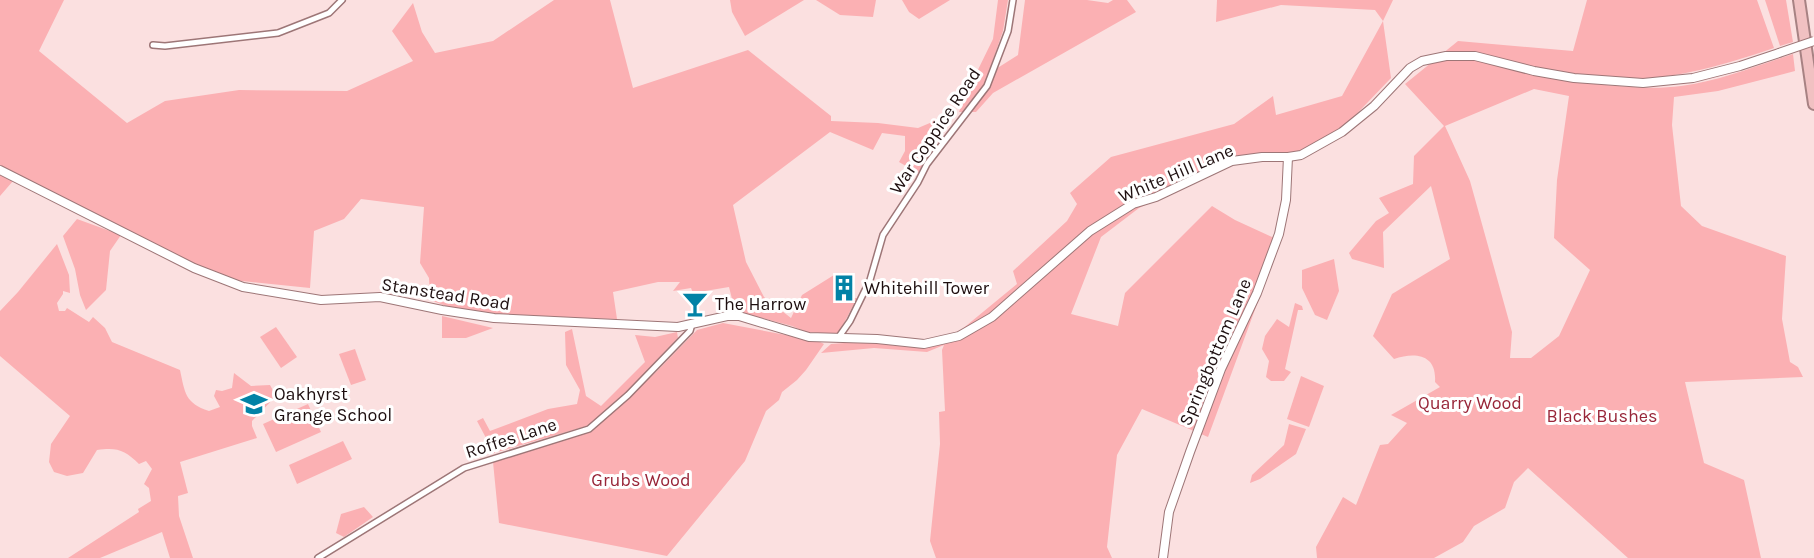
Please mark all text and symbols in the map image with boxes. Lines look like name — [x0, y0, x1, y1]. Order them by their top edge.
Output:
street label: War Coppice Road — [885, 64, 985, 198]
street label: White Hill Lane — [1115, 139, 1237, 207]
street label: Stanstead Road — [380, 273, 512, 315]
building icon: Whitehill Tower — [829, 273, 859, 303]
street label: Springbottom Lane — [1174, 275, 1256, 429]
place label: Whitehill Tower — [864, 277, 990, 299]
bar icon: The Harrow — [680, 289, 710, 319]
place label: The Harrow — [715, 293, 806, 315]
place label: Oakhyrst Grange School — [274, 383, 392, 426]
school or university icon: Oakhyrst Grange School — [239, 389, 269, 419]
park label: Quarry Wood — [1418, 392, 1522, 414]
park label: Black Bushes — [1547, 405, 1657, 427]
street label: Roffes Lane — [463, 413, 559, 463]
park label: Grubs Wood — [591, 469, 691, 491]

